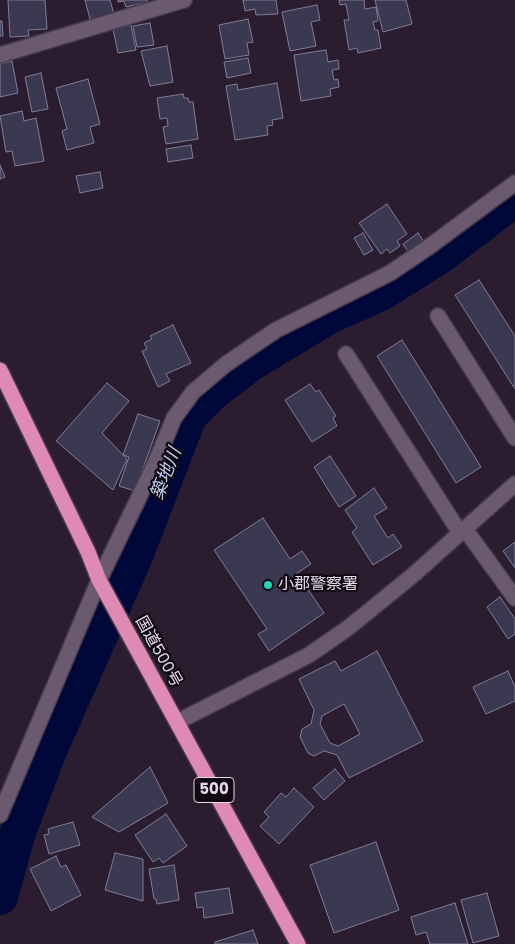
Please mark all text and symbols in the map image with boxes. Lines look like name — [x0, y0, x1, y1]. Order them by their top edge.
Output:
water label: 築地川 — [147, 445, 187, 503]
place label: 小郡警察署 — [278, 575, 358, 595]
marker: 小郡警察署 — [262, 579, 274, 591]
street label: 国道500号 — [131, 613, 185, 691]
road number: 500 — [194, 778, 234, 802]

